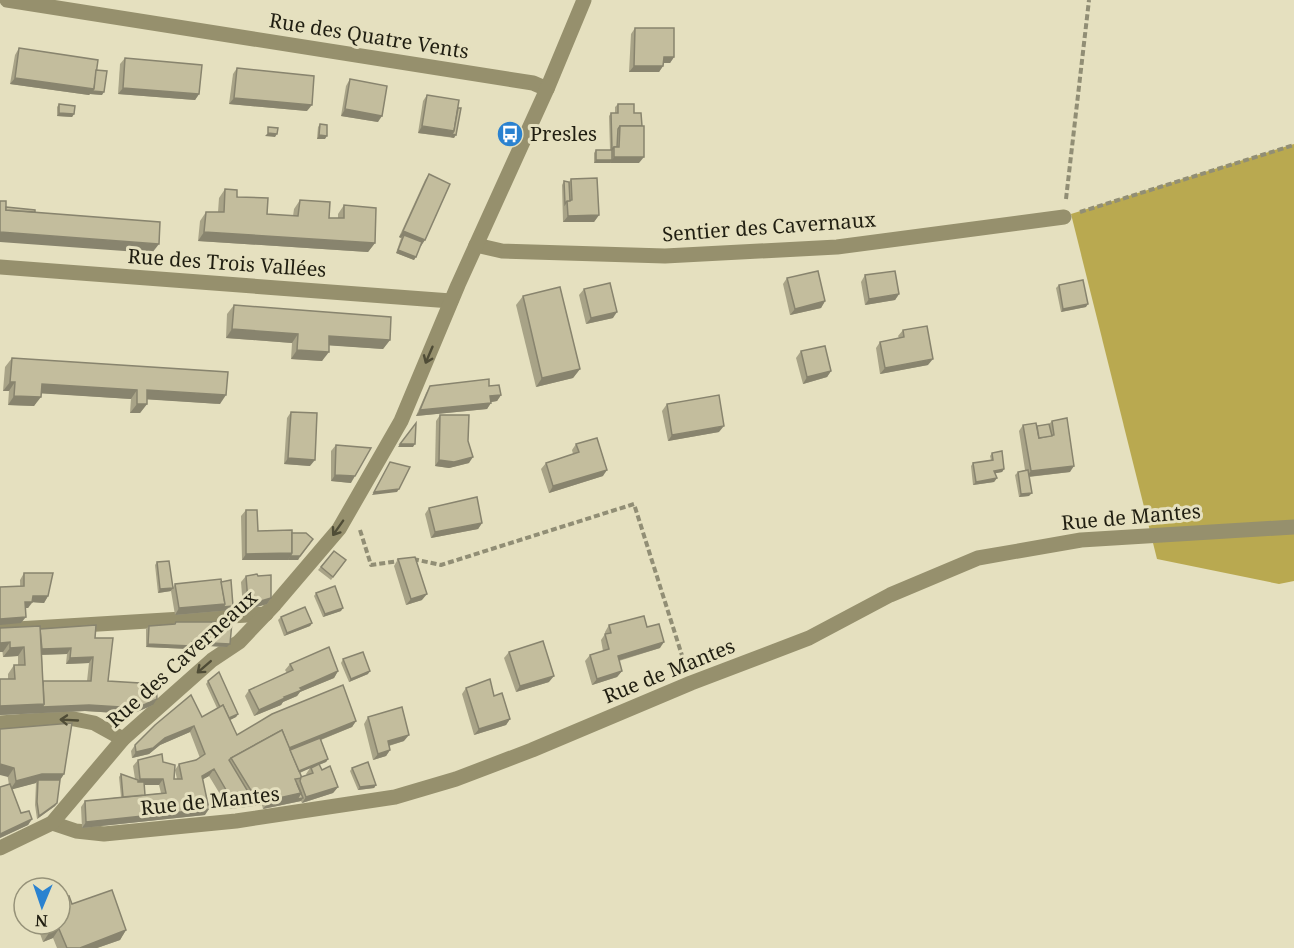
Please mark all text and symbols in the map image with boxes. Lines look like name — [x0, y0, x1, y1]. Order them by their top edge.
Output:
street label: Rue des Quatre Vents — [267, 6, 471, 65]
bus stop icon: Presles — [495, 119, 525, 149]
place label: Presles — [530, 120, 597, 147]
street label: Sentier des Cavernaux — [661, 206, 877, 247]
street label: Rue des Trois Vallées — [127, 242, 327, 283]
one-way arrow — [423, 346, 434, 364]
street label: Rue de Mantes — [1060, 497, 1202, 536]
one-way arrow — [332, 519, 345, 536]
street label: Rue des Caverneaux — [101, 584, 263, 733]
street label: Rue de Mantes — [599, 632, 739, 709]
one-way arrow — [197, 660, 212, 674]
one-way arrow — [60, 714, 80, 725]
street label: Rue de Mantes — [139, 780, 281, 821]
north arrow — [12, 876, 72, 936]
text: N — [34, 910, 48, 932]

